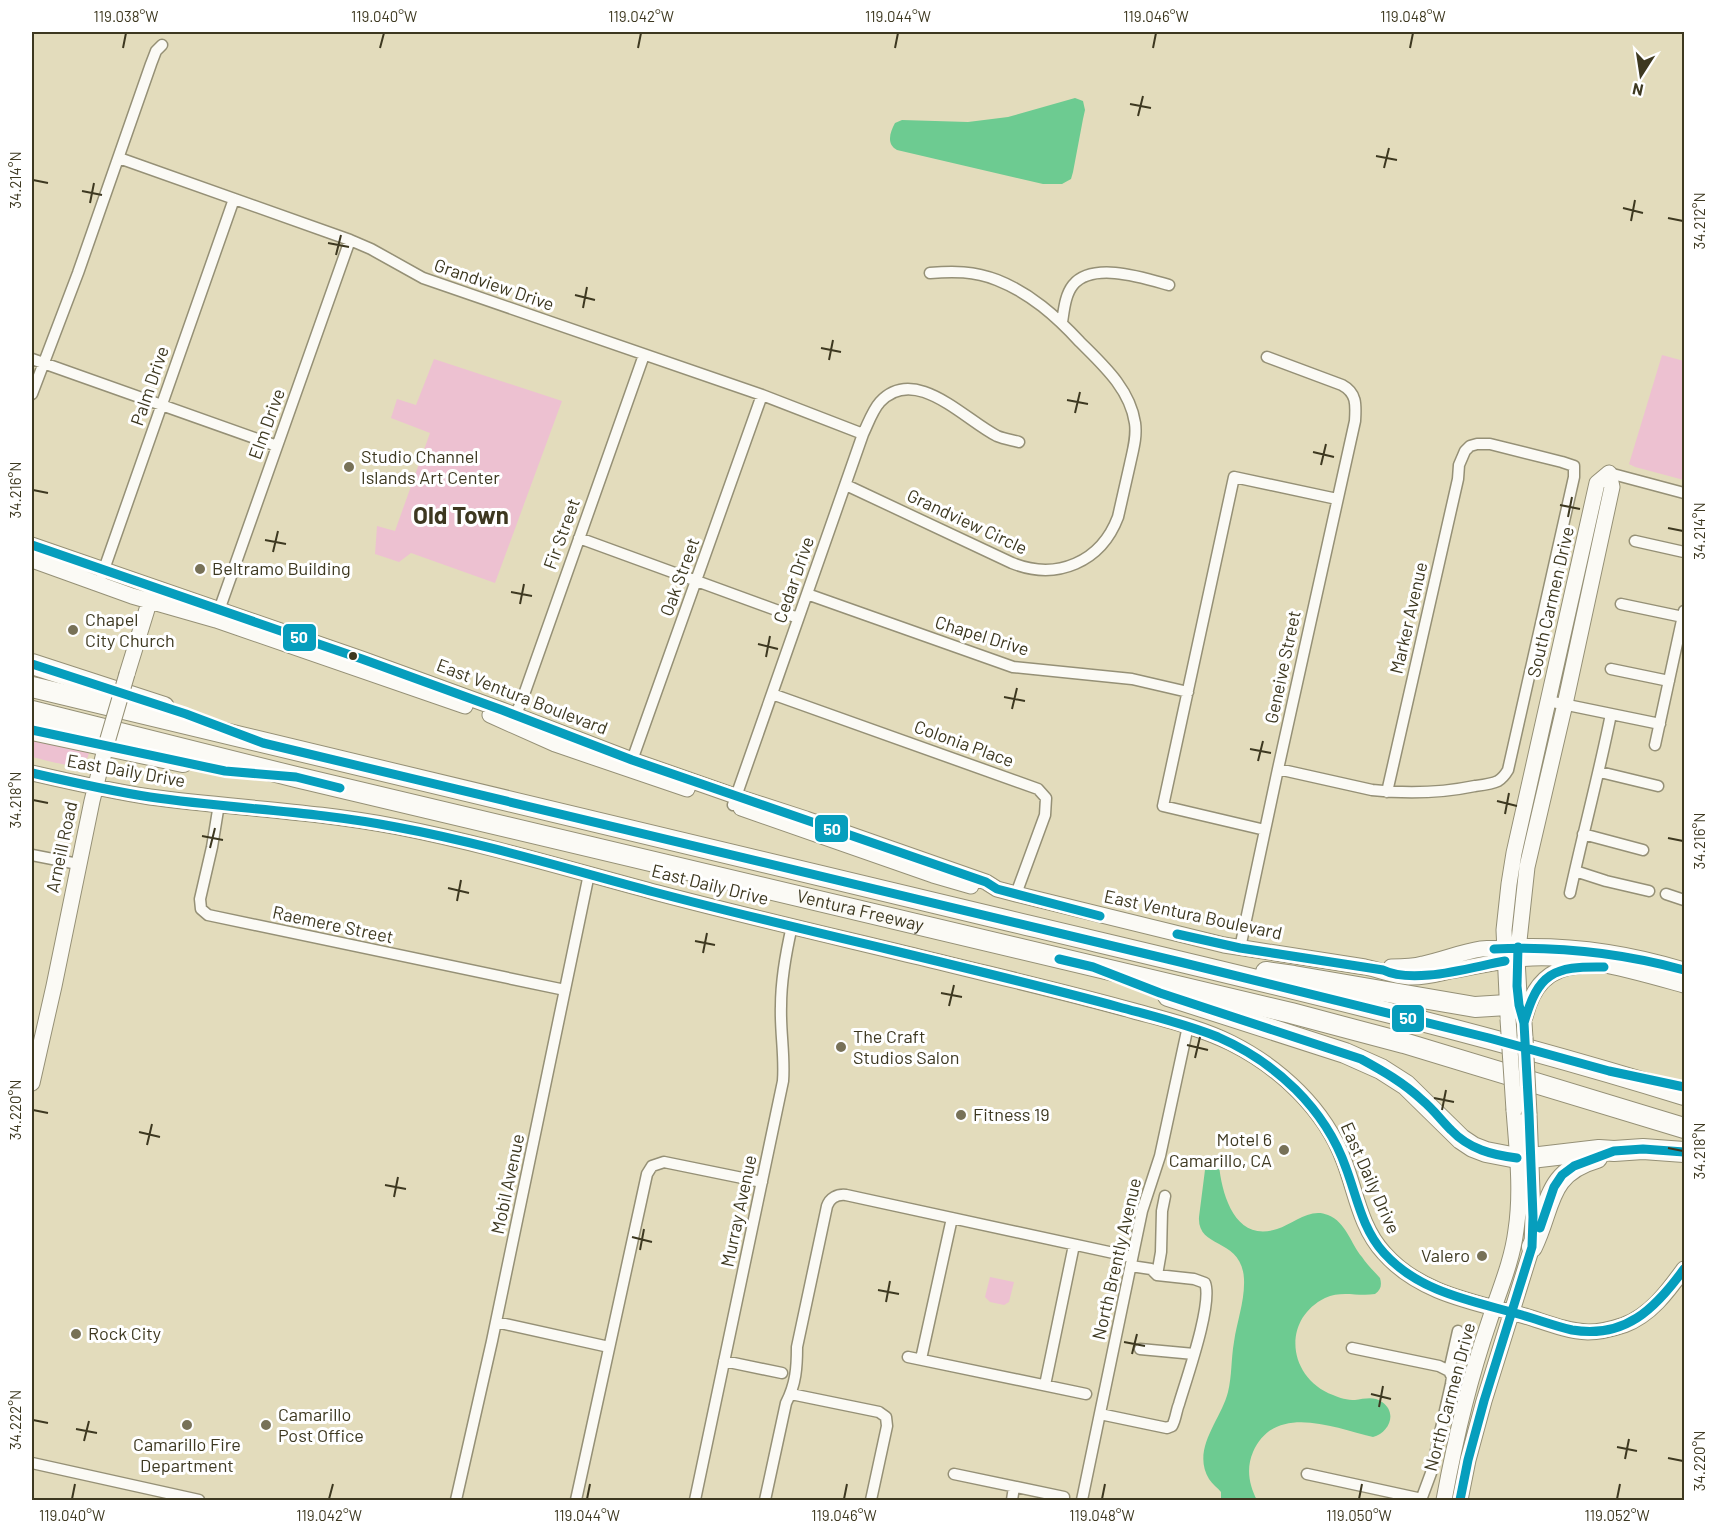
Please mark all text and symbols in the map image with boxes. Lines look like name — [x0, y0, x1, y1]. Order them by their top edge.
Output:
text: 119.038°W — [94, 7, 158, 25]
text: 119.040°W — [351, 7, 417, 25]
text: 119.042°W — [608, 7, 674, 25]
text: 119.044°W — [865, 7, 931, 25]
text: 119.046°W — [1123, 7, 1189, 25]
text: 119.048°W — [1380, 7, 1446, 25]
north arrow — [1611, 45, 1671, 105]
text: N — [1631, 80, 1645, 101]
text: 34.214°N — [6, 151, 24, 209]
text: 34.212°N — [1690, 192, 1708, 250]
street label: Grandview Drive — [431, 253, 557, 315]
street label: Palm Drive — [125, 343, 173, 428]
street label: Elm Drive — [243, 385, 289, 462]
place label: Studio Channel Islands Art Center — [361, 445, 500, 488]
marker: Studio Channel Islands Art Center — [342, 460, 356, 474]
text: 34.216°N — [6, 462, 24, 518]
street label: Grandview Circle — [904, 484, 1031, 559]
street label: Fir Street — [538, 495, 584, 572]
district label: Old Town — [413, 500, 509, 529]
text: 34.214°N — [1690, 502, 1708, 560]
street label: South Carmen Drive — [1522, 524, 1578, 679]
street label: Oak Street — [655, 534, 703, 619]
street label: Cedar Drive — [768, 534, 818, 626]
place label: Beltramo Building — [212, 557, 351, 579]
street label: Marker Avenue — [1384, 560, 1432, 676]
marker: Beltramo Building — [193, 562, 207, 576]
place label: Chapel City Church — [85, 608, 175, 651]
street label: Geneive Street — [1259, 608, 1305, 725]
street label: Chapel Drive — [933, 610, 1032, 660]
marker: Chapel City Church — [66, 623, 80, 637]
line badge: 50 — [282, 623, 317, 652]
text: 50 — [290, 627, 308, 646]
unlabelled marker — [347, 650, 359, 662]
street label: East Ventura Boulevard — [434, 653, 611, 739]
street label: Colonia Place — [911, 715, 1017, 771]
street label: East Daily Drive — [65, 749, 187, 791]
text: 34.218°N — [6, 772, 24, 828]
street label: Arneill Road — [41, 799, 81, 895]
text: 34.216°N — [1690, 813, 1708, 869]
line badge: 50 — [814, 814, 849, 843]
text: 50 — [823, 819, 841, 838]
street label: East Daily Drive — [649, 859, 771, 909]
street label: Ventura Freeway — [795, 884, 926, 936]
street label: East Ventura Boulevard — [1102, 884, 1284, 944]
street label: Raemere Street — [271, 900, 396, 948]
line badge: 50 — [1391, 1004, 1425, 1033]
text: 50 — [1399, 1008, 1417, 1027]
place label: The Craft Studios Salon — [853, 1025, 960, 1068]
marker: The Craft Studios Salon — [834, 1040, 848, 1054]
text: 34.220°N — [6, 1080, 24, 1140]
place label: Fitness 19 — [973, 1103, 1050, 1125]
marker: Fitness 19 — [954, 1108, 968, 1122]
street label: East Daily Drive — [1336, 1118, 1405, 1237]
text: 34.218°N — [1690, 1123, 1708, 1179]
place label: Motel 6 Camarillo, CA — [1169, 1128, 1272, 1171]
street label: Mobil Avenue — [486, 1132, 528, 1236]
marker: Motel 6 Camarillo, CA — [1277, 1143, 1291, 1157]
street label: Murray Avenue — [715, 1153, 761, 1269]
street label: North Brently Avenue — [1087, 1176, 1145, 1342]
place label: Valero — [1421, 1244, 1470, 1266]
marker: Valero — [1475, 1249, 1489, 1263]
street label: North Carmen Drive — [1419, 1320, 1479, 1473]
place label: Rock City — [88, 1322, 161, 1344]
marker: Rock City — [69, 1327, 83, 1341]
text: 34.222°N — [6, 1390, 24, 1450]
place label: Camarillo Post Office — [278, 1403, 364, 1446]
marker: Camarillo Fire Department — [180, 1418, 194, 1432]
marker: Camarillo Post Office — [259, 1418, 273, 1432]
text: 34.220°N — [1690, 1431, 1708, 1491]
place label: Camarillo Fire Department — [133, 1433, 241, 1476]
text: 119.040°W — [39, 1506, 105, 1524]
text: 119.042°W — [296, 1506, 362, 1524]
text: 119.044°W — [554, 1506, 620, 1524]
text: 119.046°W — [811, 1506, 877, 1524]
text: 119.048°W — [1069, 1506, 1135, 1524]
text: 119.050°W — [1326, 1506, 1392, 1524]
text: 119.052°W — [1584, 1506, 1650, 1524]

